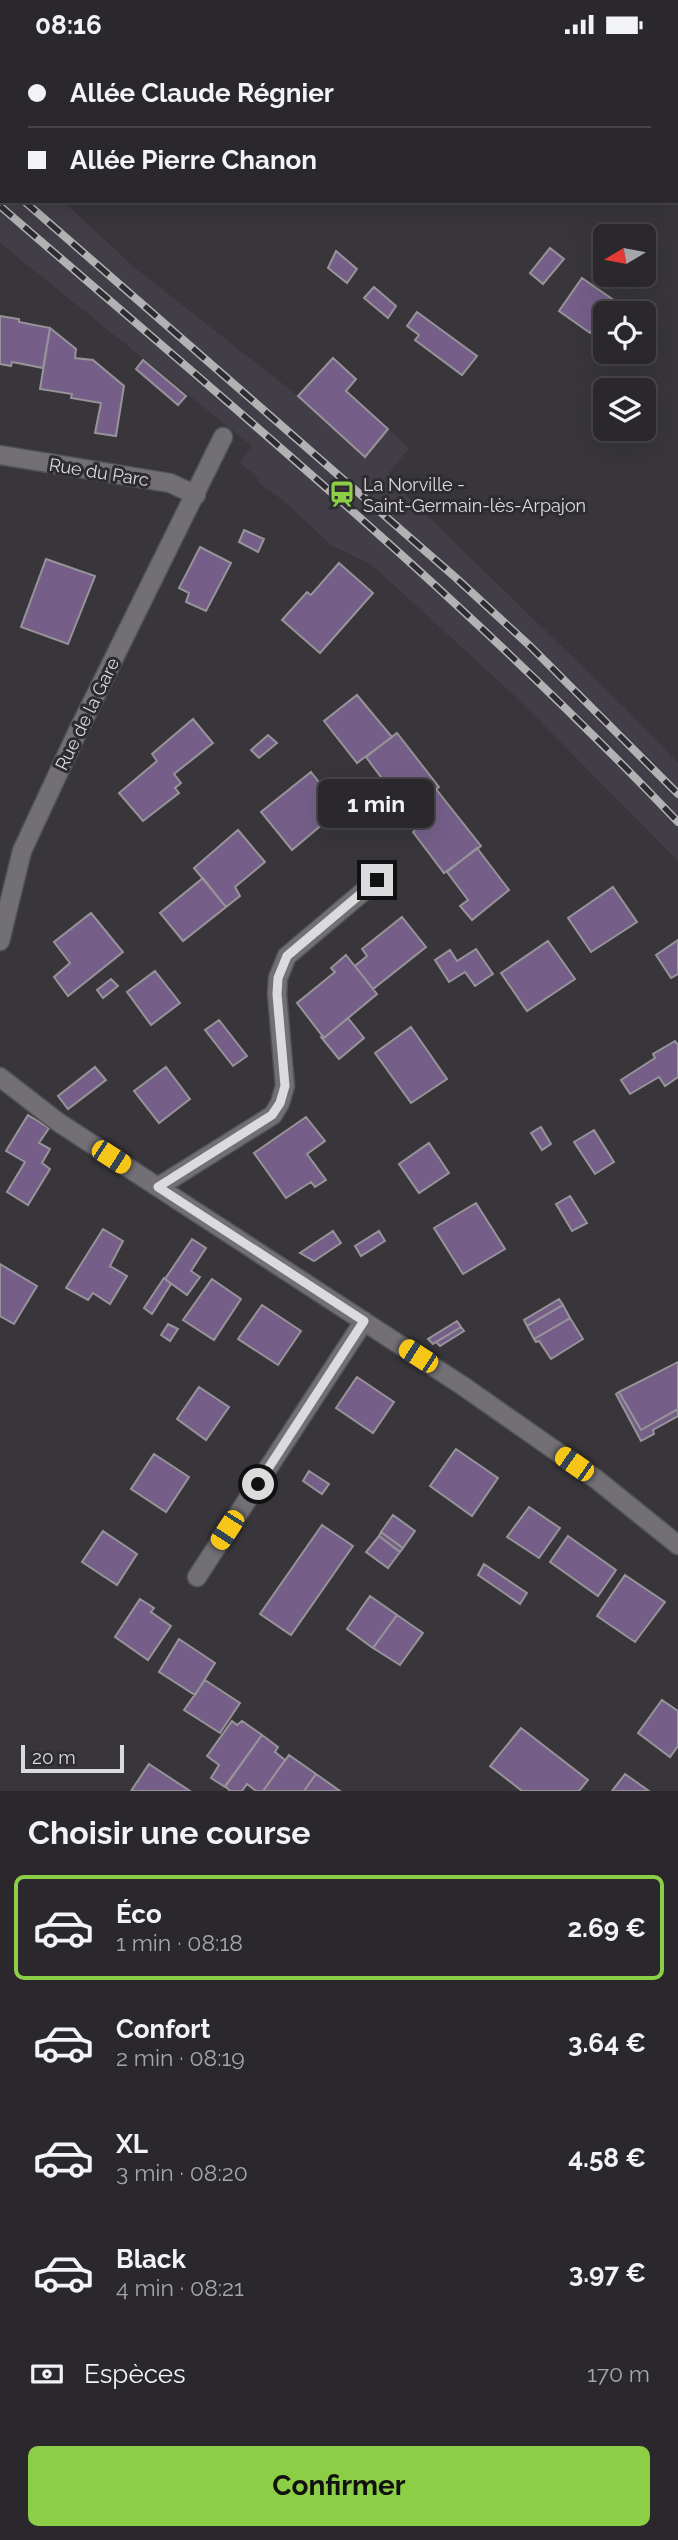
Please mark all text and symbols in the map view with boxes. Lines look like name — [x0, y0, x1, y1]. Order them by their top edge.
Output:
text: 08:16 — [35, 10, 102, 40]
text: Allée Claude Régnier — [70, 78, 334, 108]
text: Allée Pierre Chanon — [70, 145, 317, 175]
north arrow — [593, 224, 656, 287]
map controls — [593, 224, 656, 441]
button: locate — [593, 301, 656, 364]
button: layers — [593, 378, 656, 441]
street label: Rue du Parc — [48, 454, 151, 490]
place label: La Norville - Saint-Germain-lès-Arpajon — [363, 474, 586, 516]
station icon: La Norville - Saint-Germain-lès-Arpajon — [327, 479, 357, 509]
street label: Rue de la Gare — [51, 654, 123, 774]
callout: 1 min — [319, 779, 435, 827]
text: 1 min — [347, 790, 405, 817]
route end — [361, 864, 393, 896]
car — [88, 1137, 135, 1177]
car — [395, 1336, 442, 1376]
car — [551, 1443, 598, 1485]
route start — [242, 1468, 274, 1500]
car — [207, 1507, 248, 1553]
scale bar — [21, 1742, 124, 1774]
text: 20 m — [32, 1746, 76, 1768]
text: Choisir une course — [28, 1814, 311, 1851]
icon: car — [32, 1896, 95, 1959]
text: Éco — [116, 1899, 162, 1929]
text: 2.69 € — [567, 1913, 646, 1943]
text: 1 min · 08:18 — [116, 1929, 243, 1956]
icon: car — [32, 2011, 95, 2074]
text: Confort — [116, 2014, 210, 2044]
text: 3.64 € — [568, 2028, 646, 2058]
text: 2 min · 08:19 — [116, 2044, 245, 2071]
icon: car — [32, 2126, 95, 2189]
text: XL — [116, 2129, 148, 2159]
text: 4.58 € — [568, 2143, 646, 2173]
text: 3 min · 08:20 — [116, 2159, 248, 2186]
icon: car — [32, 2241, 95, 2304]
text: Black — [116, 2244, 186, 2274]
text: 3.97 € — [569, 2258, 646, 2288]
text: 4 min · 08:21 — [116, 2274, 244, 2301]
icon: cash — [28, 2355, 66, 2393]
text: Espèces — [84, 2359, 186, 2389]
text: 170 m — [587, 2360, 650, 2387]
button: Confirmer — [28, 2446, 650, 2526]

